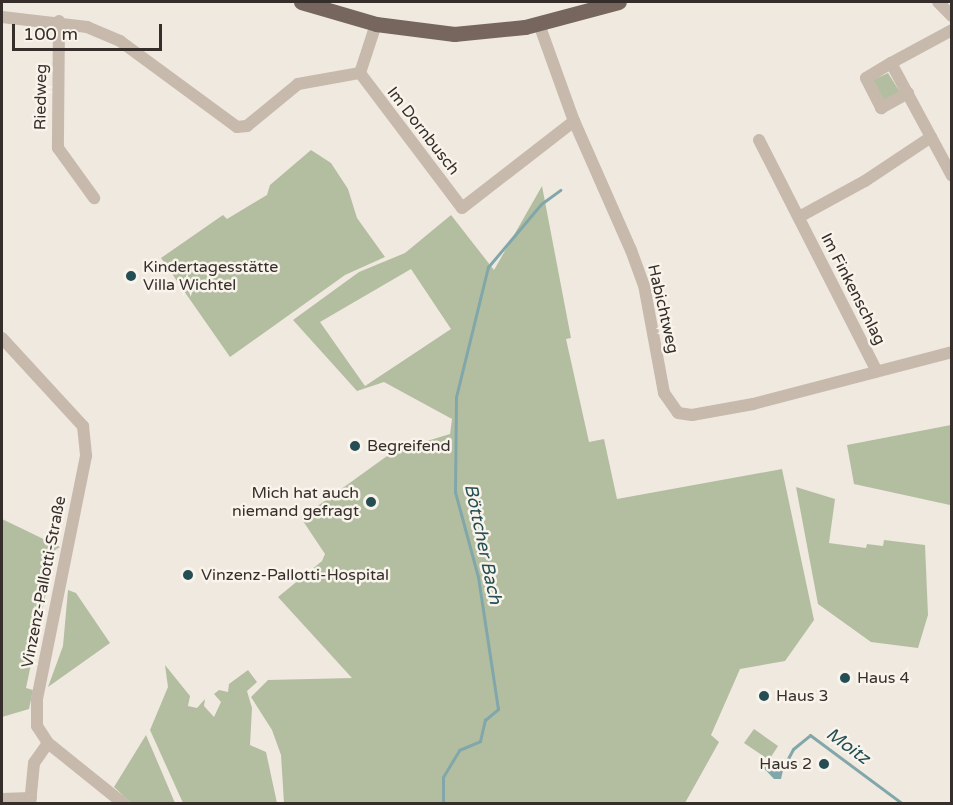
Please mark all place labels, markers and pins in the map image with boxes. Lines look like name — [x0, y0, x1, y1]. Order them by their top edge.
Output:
place label: Kindertagesstätte Villa Wichtel — [143, 257, 278, 295]
marker: Kindertagesstätte Villa Wichtel — [124, 269, 138, 283]
place label: Begreifend — [367, 436, 451, 456]
marker: Begreifend — [348, 439, 362, 453]
place label: Mich hat auch niemand gefragt — [232, 483, 359, 521]
marker: Mich hat auch niemand gefragt — [364, 495, 378, 509]
place label: Vinzenz-Pallotti-Hospital — [201, 565, 389, 585]
marker: Vinzenz-Pallotti-Hospital — [179, 566, 197, 584]
place label: Haus 4 — [857, 668, 910, 688]
marker: Haus 4 — [838, 671, 852, 685]
place label: Haus 3 — [776, 686, 829, 706]
marker: Haus 3 — [757, 689, 771, 703]
place label: Haus 2 — [759, 754, 812, 774]
marker: Haus 2 — [817, 757, 831, 771]

